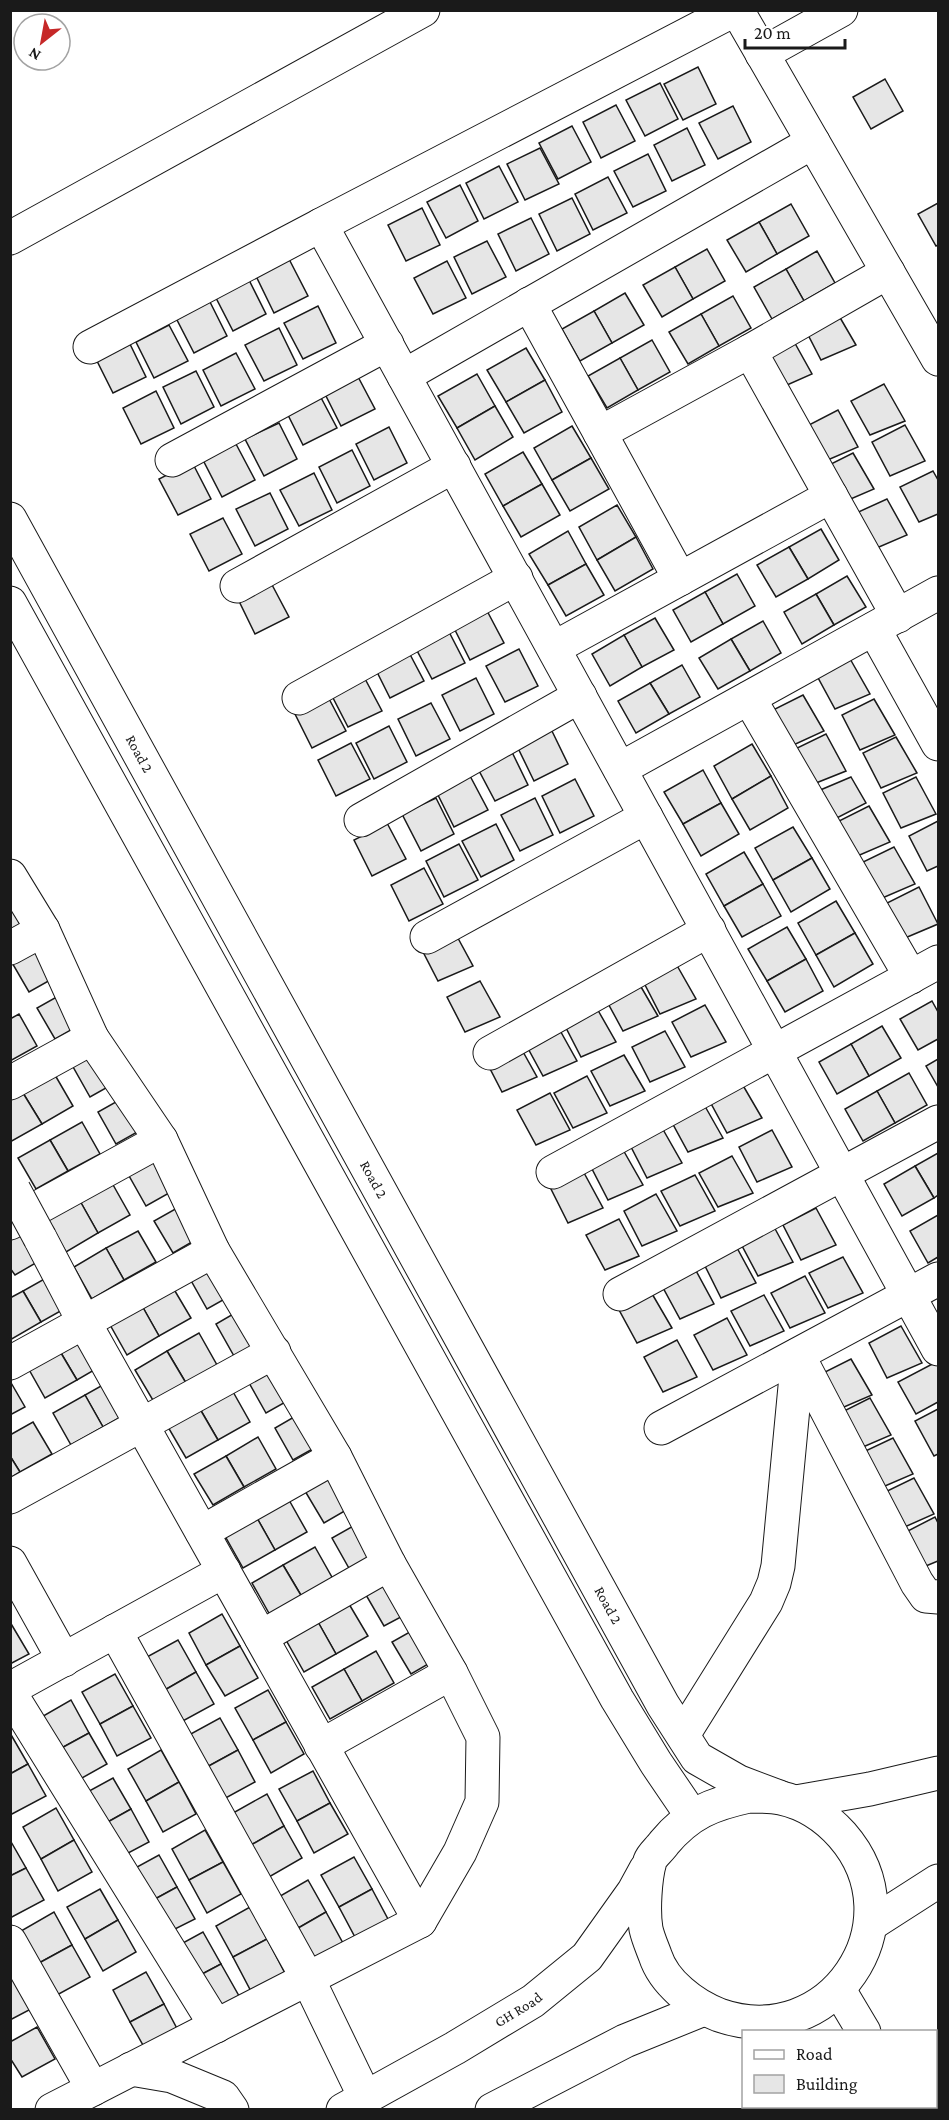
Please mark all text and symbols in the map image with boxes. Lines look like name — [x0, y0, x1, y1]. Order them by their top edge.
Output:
north arrow — [12, 12, 72, 72]
scale bar — [745, 12, 846, 50]
text: 20 m — [754, 23, 791, 43]
text: N — [25, 44, 44, 65]
street label: Road 2 — [123, 732, 156, 775]
street label: Road 2 — [357, 1158, 390, 1201]
street label: Road 2 — [591, 1584, 625, 1627]
street label: GH Road — [492, 1989, 545, 2030]
legend — [742, 2030, 937, 2108]
text: Road — [796, 2044, 833, 2064]
text: Building — [796, 2074, 858, 2094]

